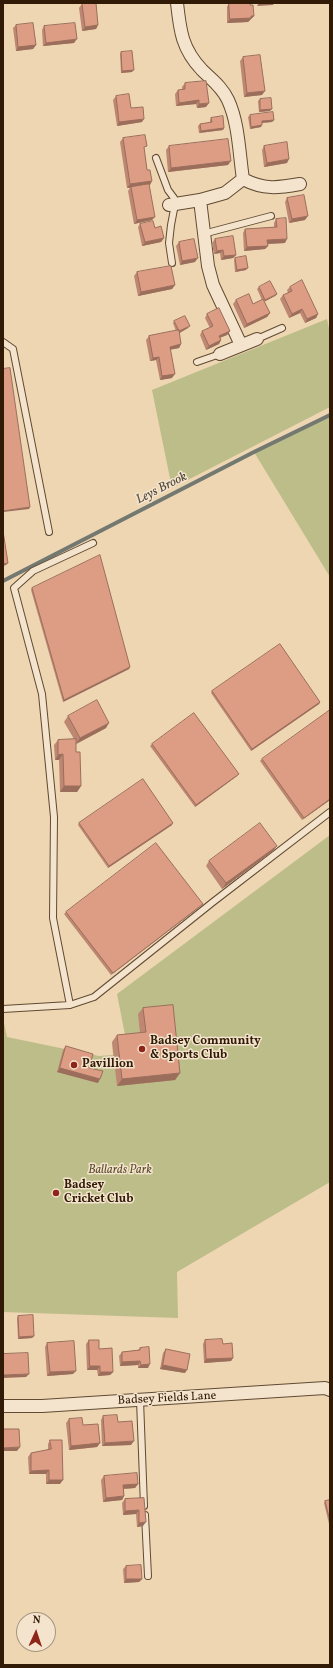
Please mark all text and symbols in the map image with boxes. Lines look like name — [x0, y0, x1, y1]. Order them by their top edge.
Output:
water label: Leys Brook — [134, 470, 190, 508]
place label: Badsey Community & Sports Club — [150, 1035, 261, 1063]
marker: Badsey Community & Sports Club — [137, 1044, 147, 1054]
place label: Pavillion — [82, 1058, 134, 1072]
marker: Pavillion — [69, 1060, 79, 1070]
park label: Ballards Park — [88, 1164, 152, 1178]
place label: Badsey Cricket Club — [64, 1179, 133, 1207]
marker: Badsey Cricket Club — [51, 1188, 61, 1198]
street label: Badsey Fields Lane — [117, 1389, 217, 1409]
north arrow — [16, 1612, 56, 1652]
text: N — [32, 1613, 41, 1628]

